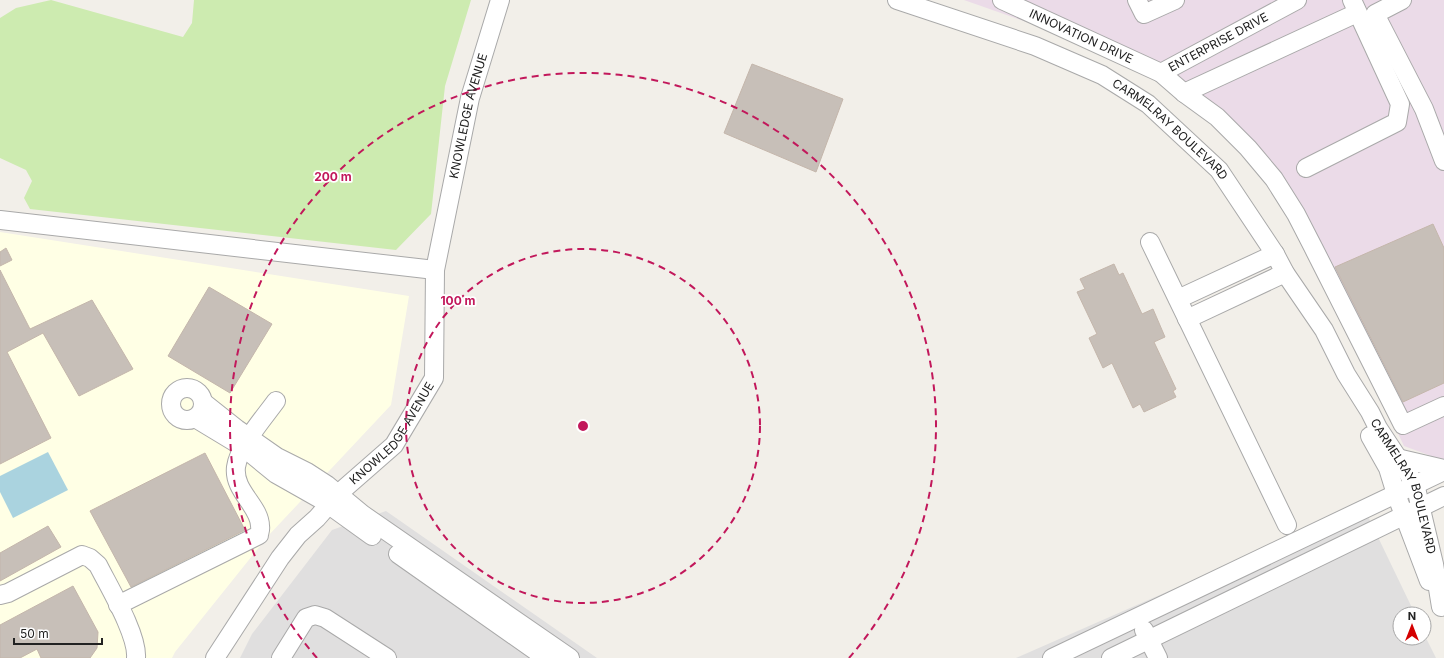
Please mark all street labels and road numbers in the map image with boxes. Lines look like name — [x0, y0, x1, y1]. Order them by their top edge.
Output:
street label: INNOVATION DRIVE — [1027, 6, 1136, 66]
street label: ENTERPRISE DRIVE — [1166, 9, 1271, 75]
street label: KNOWLEDGE AVENUE — [446, 51, 490, 180]
street label: CARMELRAY BOULEVARD — [1110, 75, 1231, 182]
street label: KNOWLEDGE AVENUE — [346, 379, 437, 487]
street label: CARMELRAY BOULEVARD — [1368, 416, 1439, 555]

